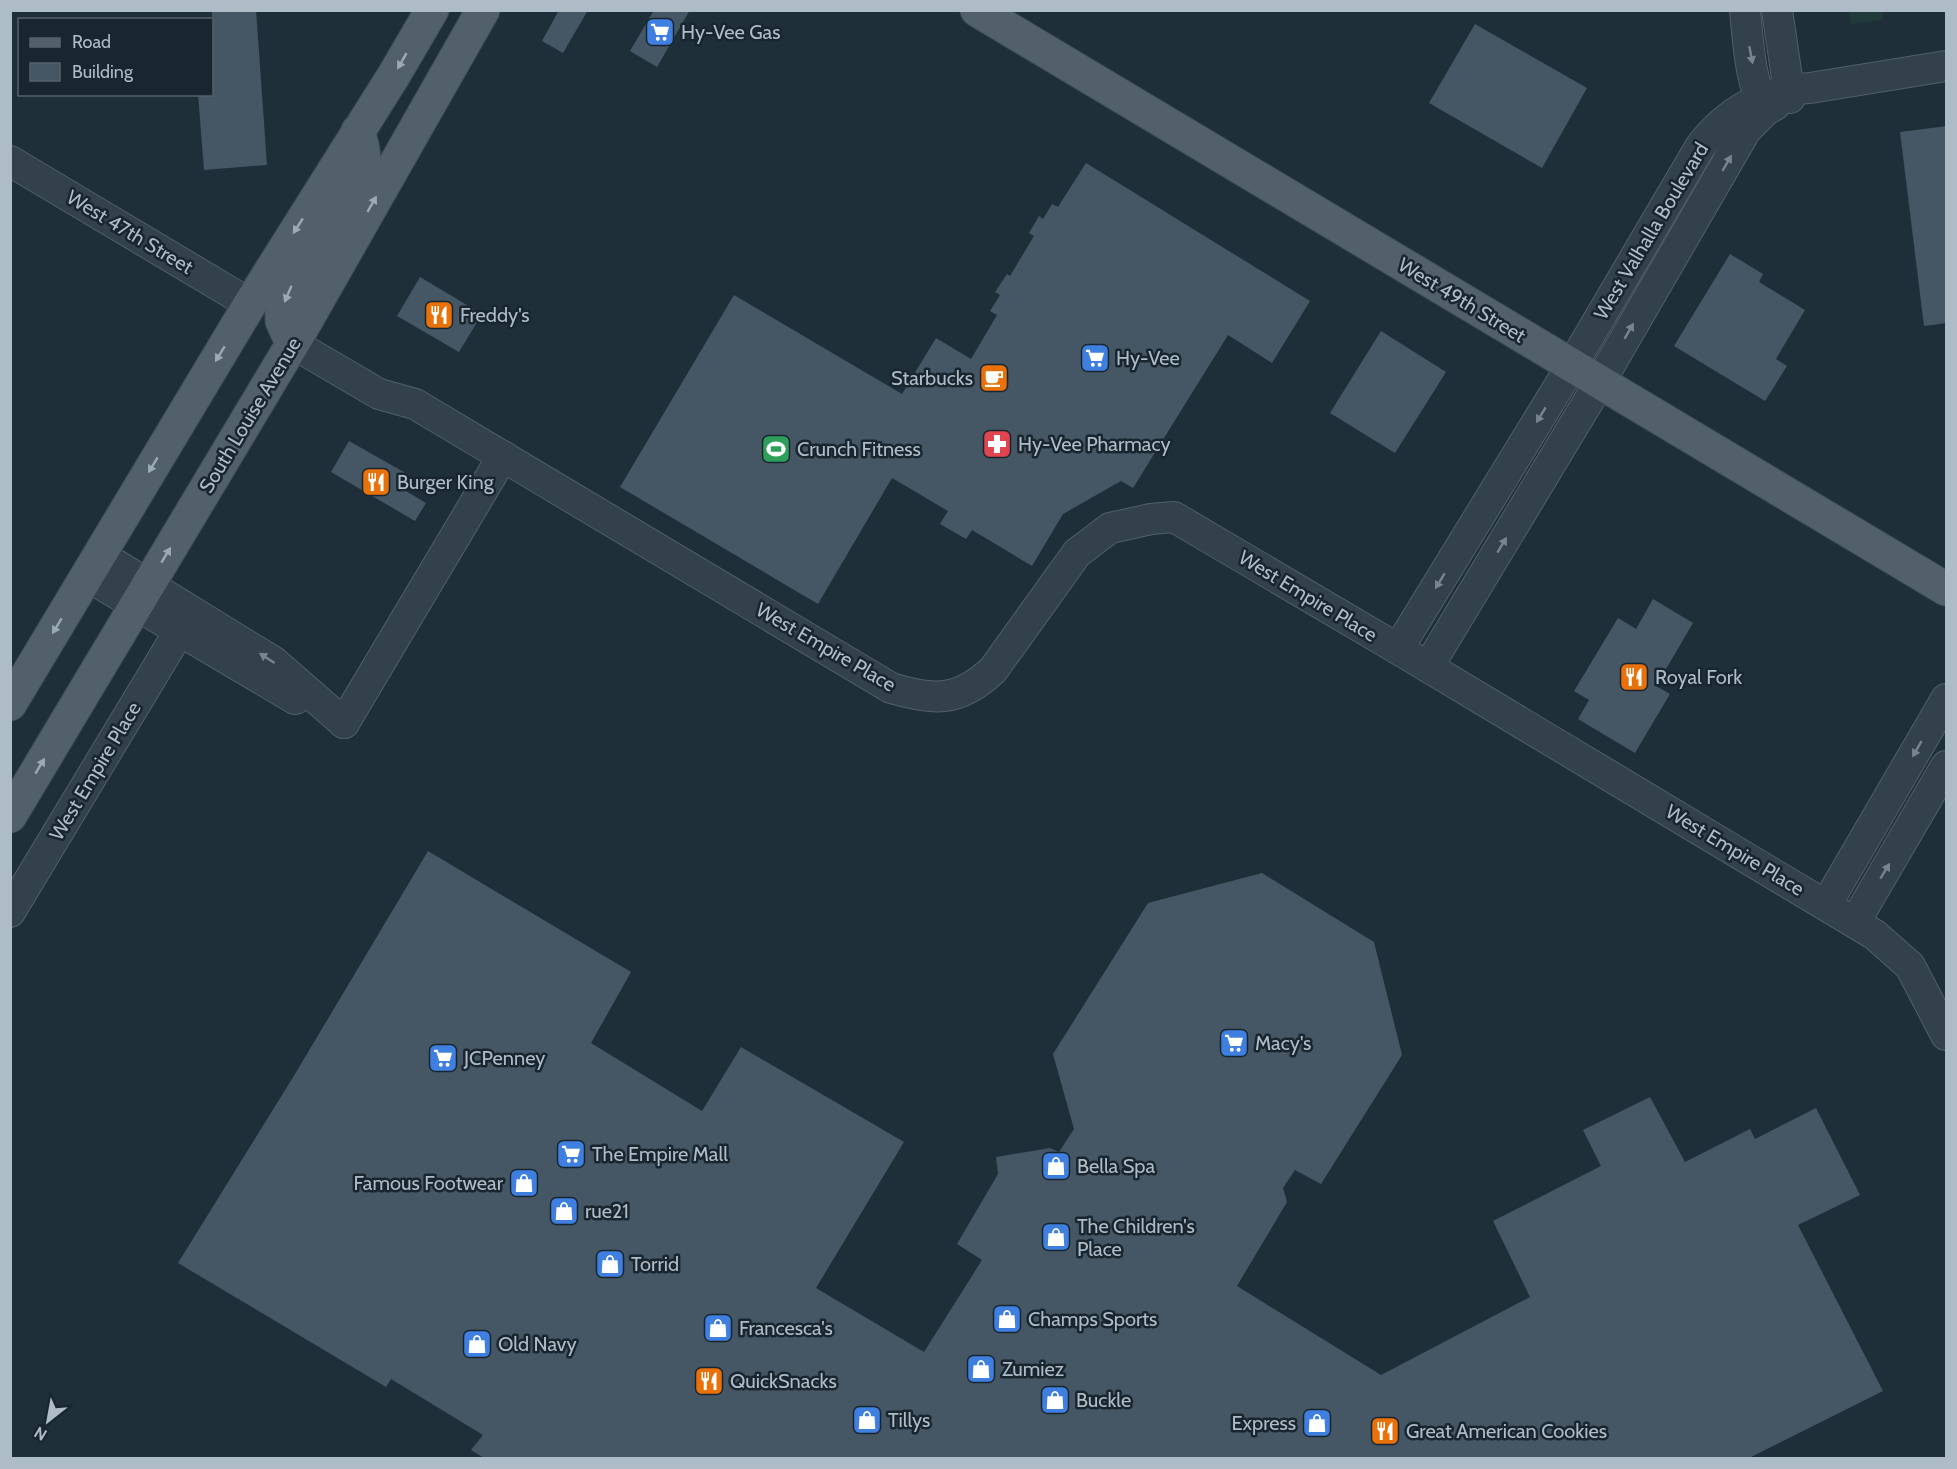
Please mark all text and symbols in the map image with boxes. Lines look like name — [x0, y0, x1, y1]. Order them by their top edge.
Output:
supermarket icon: Hy-Vee Gas — [644, 16, 676, 48]
legend — [18, 18, 213, 96]
place label: Hy-Vee Gas — [681, 20, 780, 44]
text: Road — [72, 31, 111, 53]
one-way arrow — [1747, 45, 1756, 64]
one-way arrow — [397, 53, 408, 69]
text: Building — [72, 61, 134, 83]
street label: West Valhalla Boulevard — [1589, 138, 1713, 324]
one-way arrow — [1722, 154, 1732, 171]
street label: West 47th Street — [63, 185, 198, 279]
one-way arrow — [367, 195, 377, 212]
one-way arrow — [293, 218, 304, 234]
street label: West 49th Street — [1394, 253, 1530, 348]
one-way arrow — [283, 285, 293, 303]
restaurant icon: Freddy's — [423, 299, 455, 331]
place label: Freddy's — [460, 303, 530, 327]
one-way arrow — [1624, 322, 1634, 339]
street label: South Louise Avenue — [194, 333, 306, 497]
supermarket icon: Hy-Vee — [1079, 342, 1111, 374]
one-way arrow — [215, 346, 225, 363]
place label: Hy-Vee — [1116, 346, 1180, 370]
cafe icon: Starbucks — [978, 362, 1010, 394]
place label: Starbucks — [891, 366, 973, 390]
one-way arrow — [1536, 407, 1547, 423]
pharmacy icon: Hy-Vee Pharmacy — [981, 428, 1013, 460]
place label: Hy-Vee Pharmacy — [1018, 432, 1171, 456]
sports icon: Crunch Fitness — [760, 433, 792, 465]
place label: Crunch Fitness — [797, 437, 921, 461]
one-way arrow — [148, 457, 159, 473]
restaurant icon: Burger King — [360, 466, 392, 498]
place label: Burger King — [397, 470, 495, 494]
one-way arrow — [1496, 537, 1507, 553]
street label: West Empire Place — [1234, 545, 1382, 647]
one-way arrow — [161, 546, 171, 563]
one-way arrow — [1434, 573, 1445, 589]
street label: West Empire Place — [752, 597, 900, 697]
one-way arrow — [52, 618, 62, 635]
one-way arrow — [259, 652, 275, 663]
restaurant icon: Royal Fork — [1618, 661, 1650, 693]
place label: Royal Fork — [1655, 665, 1742, 689]
street label: West Empire Place — [44, 697, 146, 845]
one-way arrow — [1912, 741, 1922, 758]
one-way arrow — [35, 758, 46, 774]
street label: West Empire Place — [1661, 799, 1809, 901]
one-way arrow — [1879, 863, 1890, 879]
supermarket icon: Macy's — [1218, 1027, 1250, 1059]
place label: Macy's — [1255, 1031, 1311, 1055]
supermarket icon: JCPenney — [427, 1042, 459, 1074]
place label: JCPenney — [463, 1046, 545, 1070]
supermarket icon: The Empire Mall — [555, 1138, 587, 1170]
place label: The Empire Mall — [592, 1142, 728, 1166]
shop icon: Bella Spa — [1040, 1150, 1072, 1182]
place label: Bella Spa — [1077, 1154, 1155, 1178]
shop icon: Famous Footwear — [508, 1167, 540, 1199]
place label: Famous Footwear — [354, 1171, 504, 1195]
shop icon: rue21 — [548, 1195, 580, 1227]
place label: rue21 — [585, 1199, 629, 1223]
place label: The Children's Place — [1077, 1214, 1195, 1261]
shop icon: The Children's Place — [1040, 1221, 1072, 1253]
shop icon: Torrid — [594, 1248, 626, 1280]
place label: Torrid — [631, 1252, 679, 1276]
shop icon: Champs Sports — [991, 1303, 1023, 1335]
place label: Champs Sports — [1028, 1307, 1157, 1331]
shop icon: Francesca's — [702, 1312, 734, 1344]
place label: Francesca's — [739, 1316, 833, 1340]
shop icon: Old Navy — [461, 1328, 493, 1360]
place label: Old Navy — [498, 1332, 577, 1356]
shop icon: Zumiez — [965, 1353, 997, 1385]
place label: Zumiez — [1002, 1357, 1064, 1381]
restaurant icon: QuickSnacks — [693, 1365, 725, 1397]
place label: QuickSnacks — [730, 1369, 837, 1393]
shop icon: Buckle — [1039, 1384, 1071, 1416]
place label: Buckle — [1076, 1388, 1131, 1412]
north arrow — [18, 1391, 78, 1451]
shop icon: Tillys — [851, 1404, 883, 1436]
shop icon: Express — [1301, 1407, 1333, 1439]
place label: Tillys — [888, 1408, 930, 1432]
place label: Express — [1231, 1411, 1296, 1435]
restaurant icon: Great American Cookies — [1369, 1415, 1401, 1447]
place label: Great American Cookies — [1406, 1419, 1607, 1443]
text: N — [31, 1422, 50, 1444]

